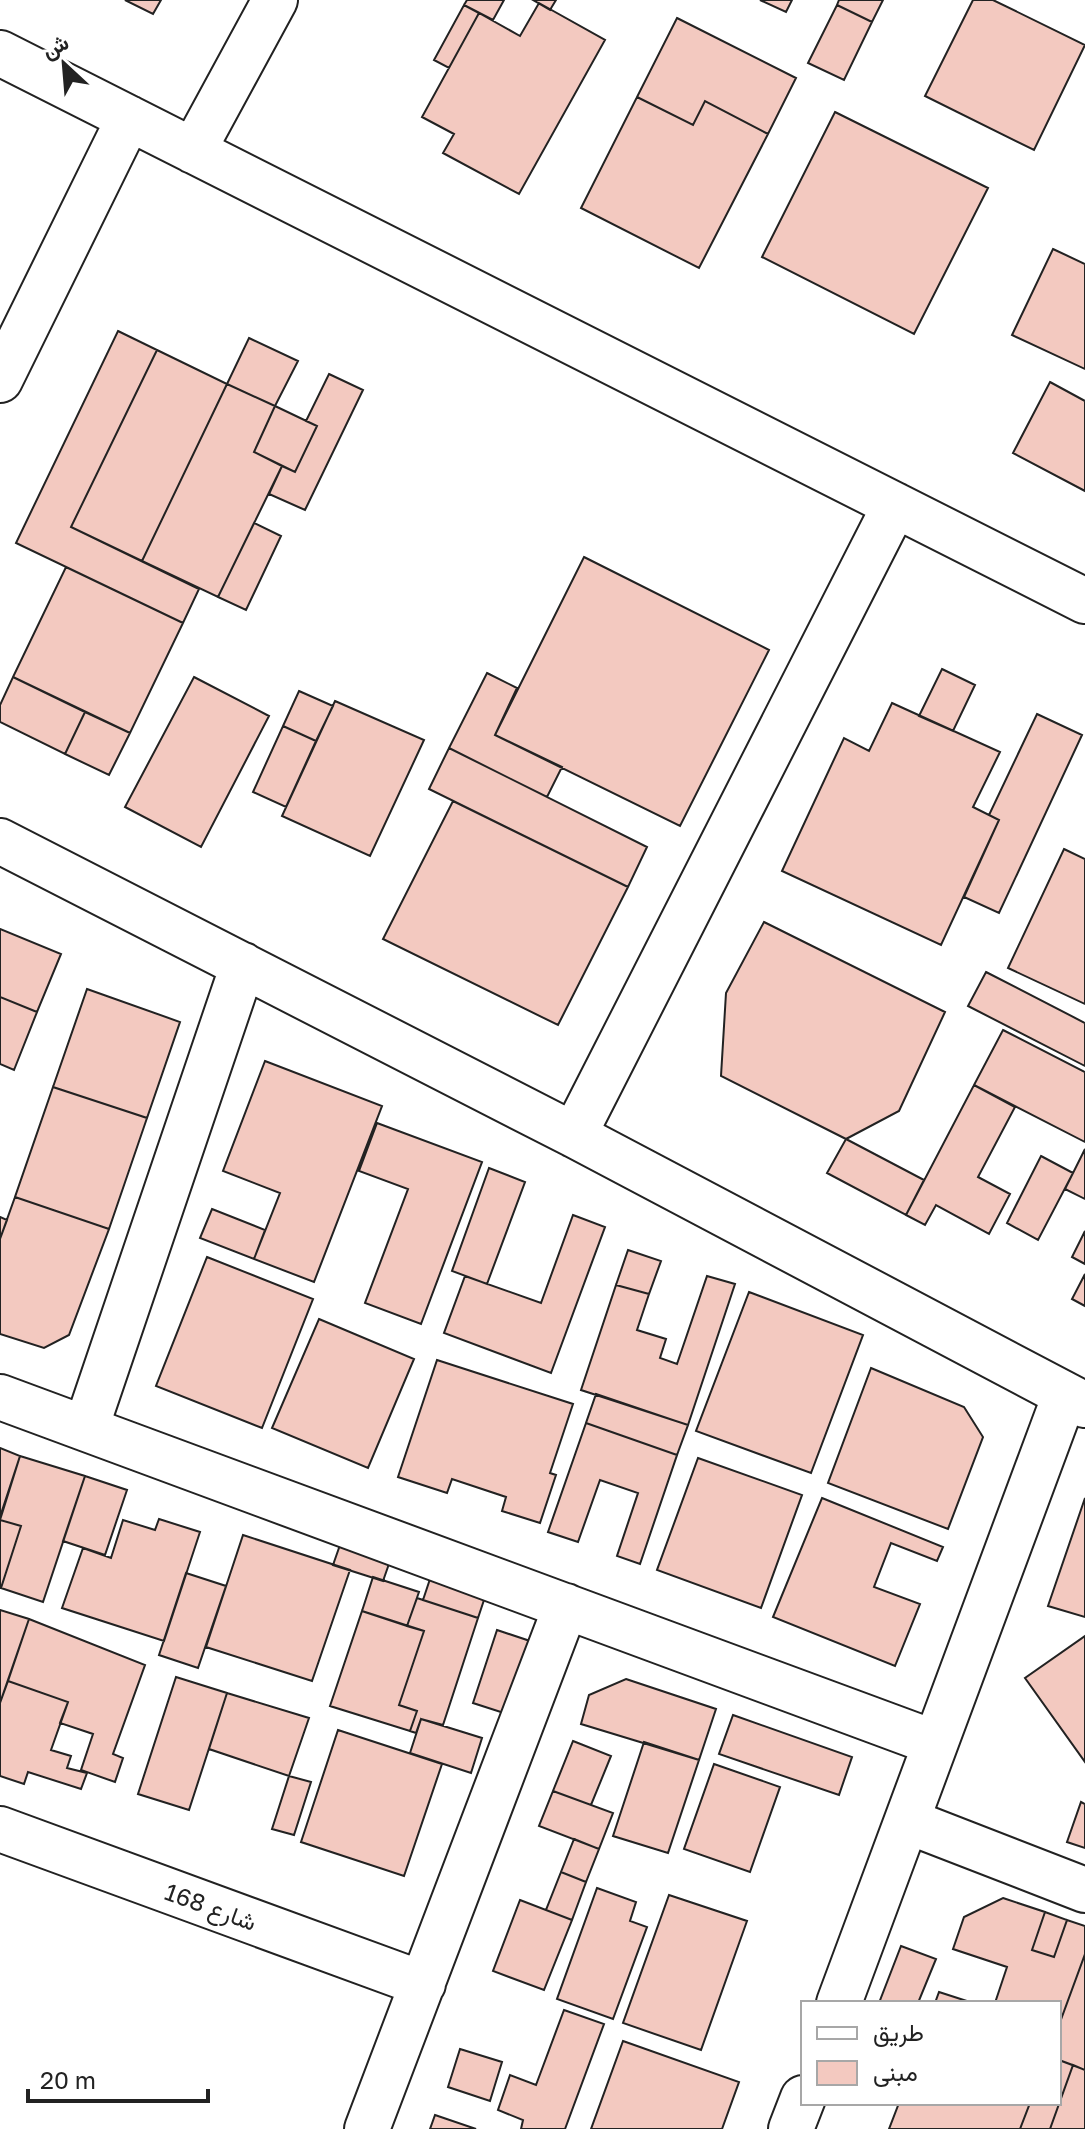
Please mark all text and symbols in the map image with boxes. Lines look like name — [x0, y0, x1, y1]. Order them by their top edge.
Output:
north arrow — [24, 24, 104, 104]
text: ش — [37, 28, 73, 64]
street label: شارع 168 — [160, 1876, 261, 1939]
legend — [801, 2001, 1061, 2105]
text: طريق — [873, 2017, 924, 2048]
scale bar — [28, 2053, 208, 2103]
text: مبنى — [873, 2057, 918, 2087]
text: 20 m — [40, 2065, 96, 2094]

